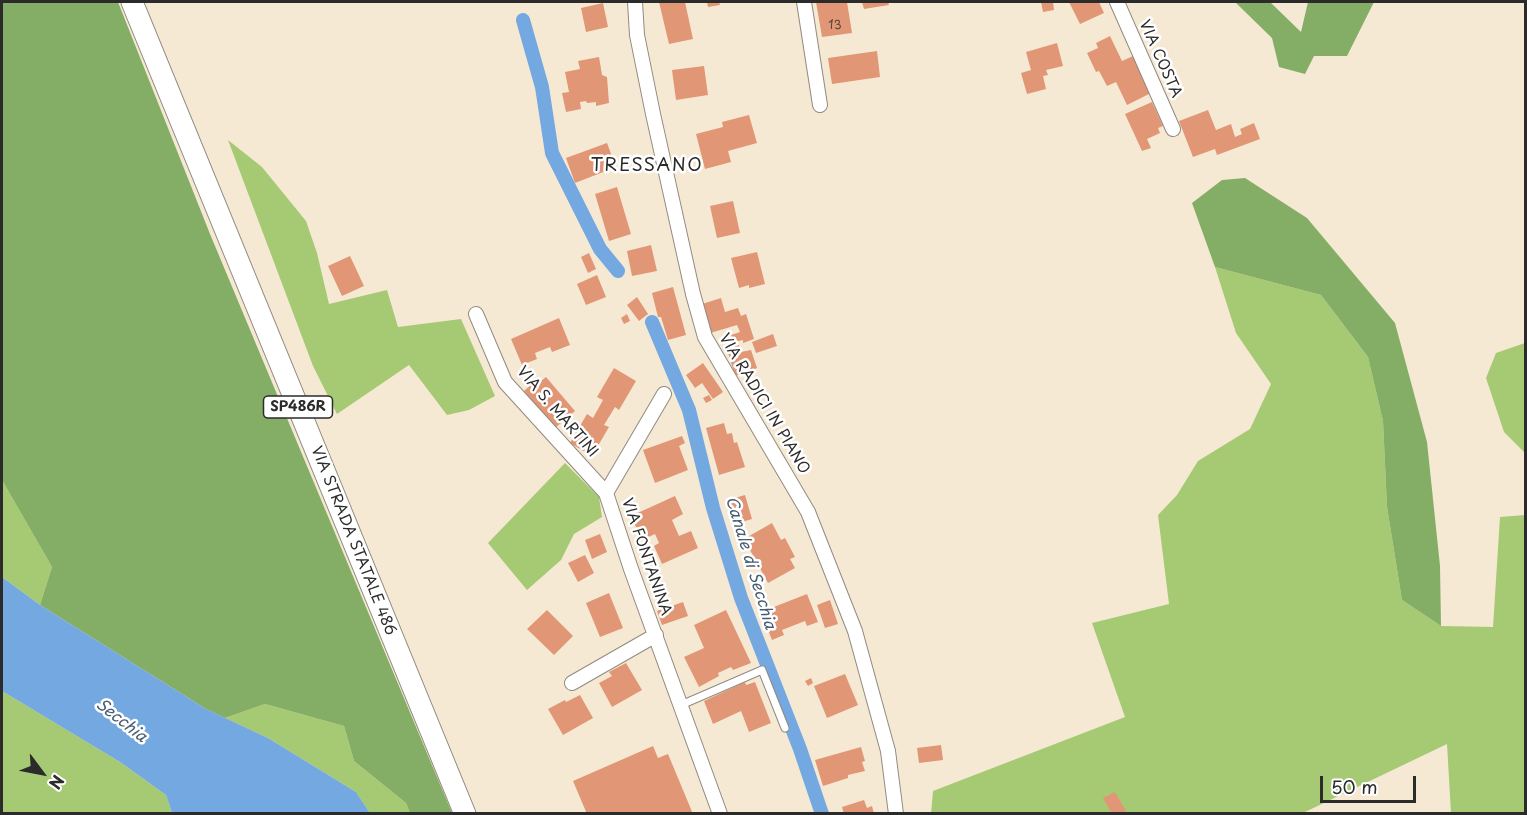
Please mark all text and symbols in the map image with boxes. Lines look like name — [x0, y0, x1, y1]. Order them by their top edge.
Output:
street label: VIA COSTA — [1135, 17, 1185, 101]
house number: 13 — [828, 19, 842, 33]
district label: TRESSANO — [591, 155, 703, 177]
street label: VIA RADICI IN PIANO — [715, 331, 813, 477]
street label: VIA S. MARTINI — [513, 363, 601, 461]
road number: SP486R — [264, 396, 332, 418]
street label: VIA STRADA STATALE 486 — [307, 444, 399, 638]
water label: Canale di Secchia — [721, 494, 779, 632]
street label: VIA FONTANINA — [617, 496, 675, 618]
water label: Secchia — [92, 695, 150, 747]
north arrow — [12, 743, 72, 803]
scale bar — [1323, 764, 1419, 802]
text: N — [44, 771, 71, 794]
text: 50 m — [1331, 773, 1378, 800]

